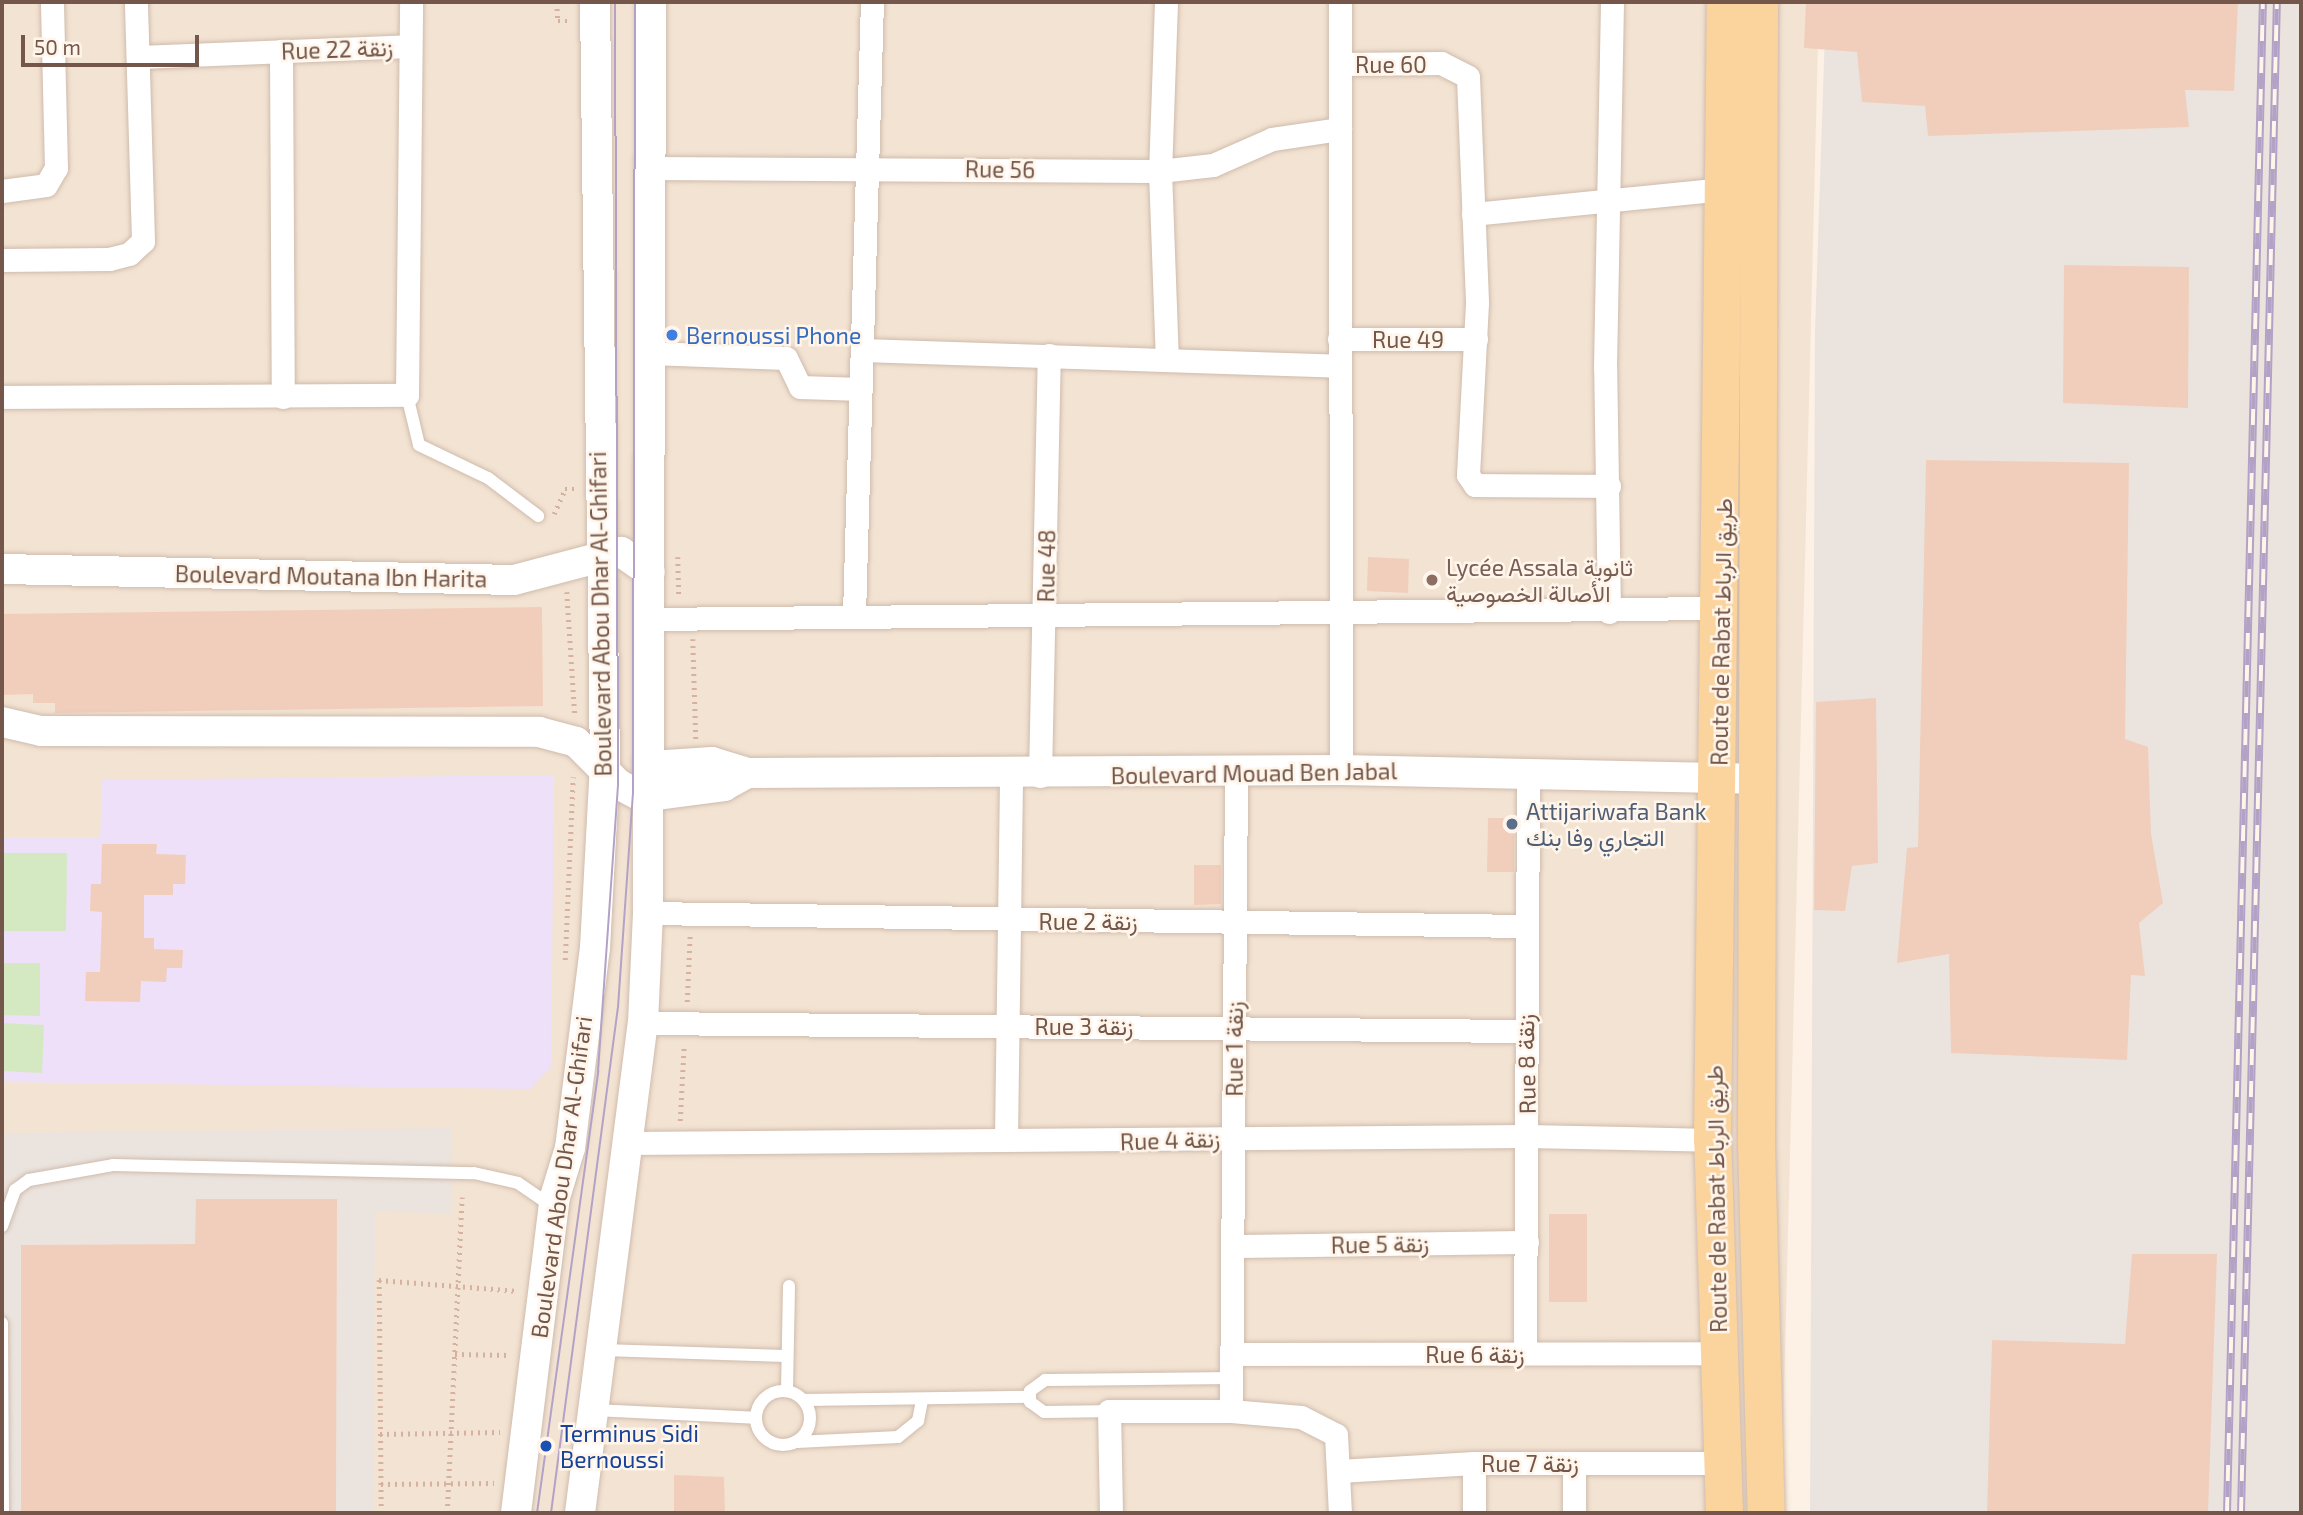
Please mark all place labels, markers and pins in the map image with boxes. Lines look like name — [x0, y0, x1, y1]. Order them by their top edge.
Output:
place label: Bernoussi Phone — [686, 321, 861, 349]
marker: Bernoussi Phone — [664, 327, 680, 343]
place label: Lycée Assala ثانوية الأصالة الخصوصية — [1446, 553, 1634, 607]
marker: Lycée Assala ثانوية الأصالة الخصوصية — [1424, 572, 1440, 588]
place label: Attijariwafa Bank التجاري وفا بنك — [1526, 797, 1707, 851]
marker: Attijariwafa Bank التجاري وفا بنك — [1504, 816, 1520, 832]
place label: Terminus Sidi Bernoussi — [560, 1419, 699, 1473]
marker: Terminus Sidi Bernoussi — [538, 1438, 554, 1454]

